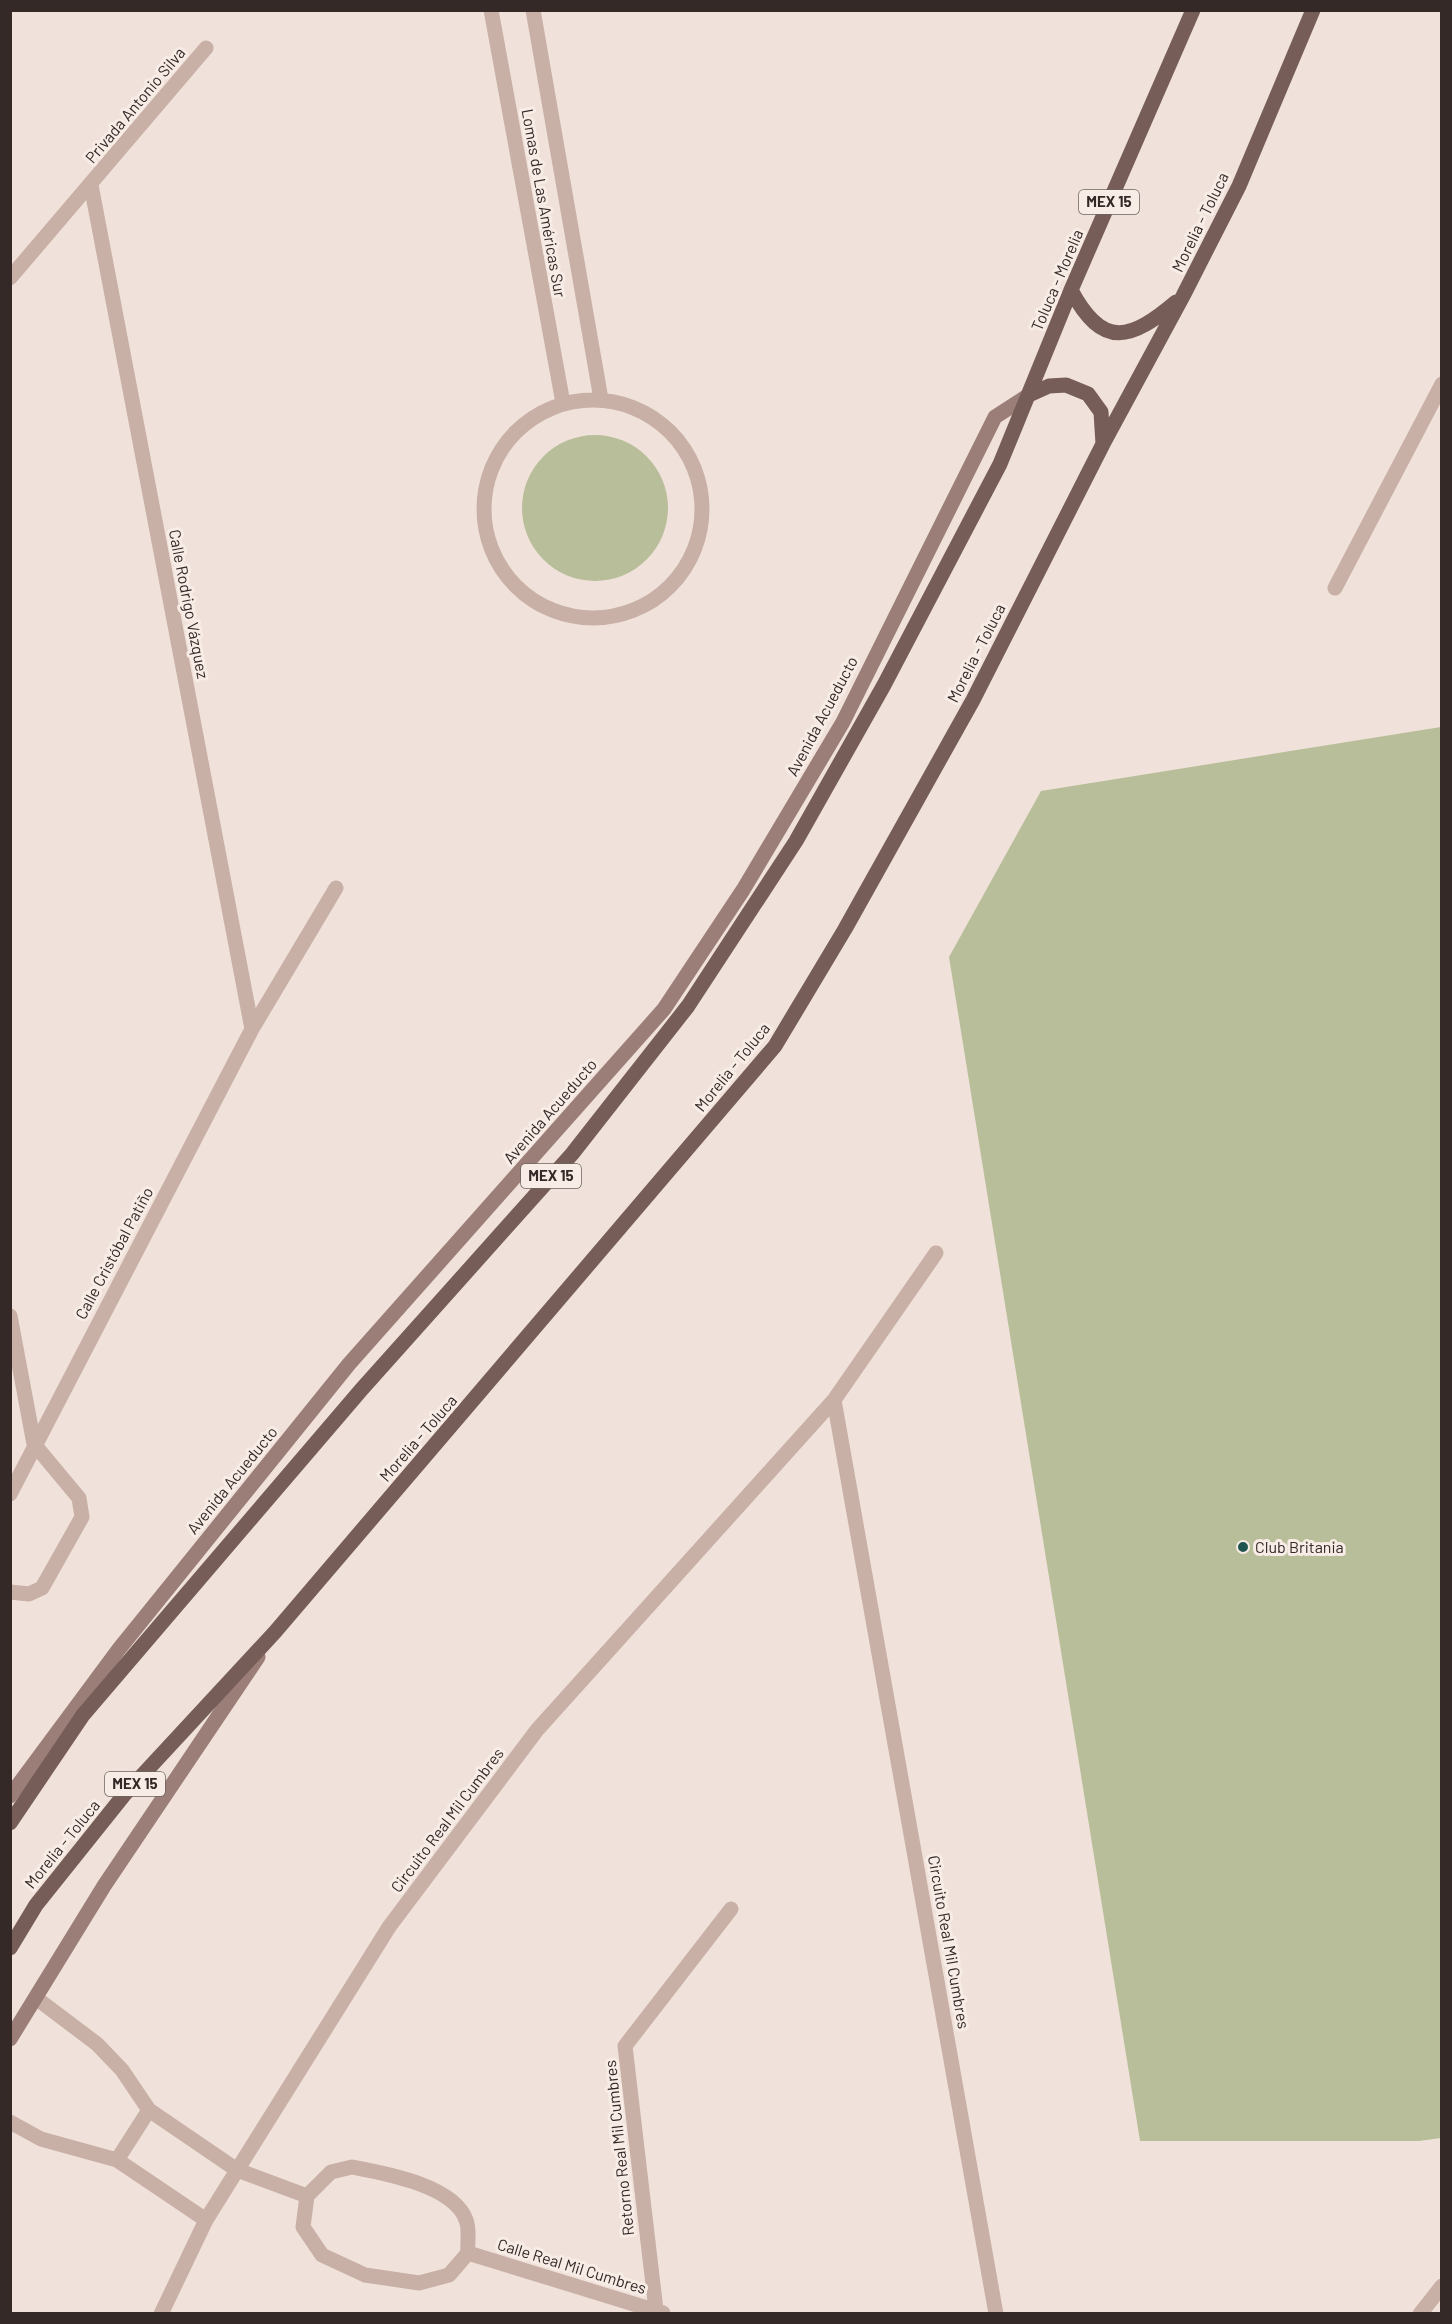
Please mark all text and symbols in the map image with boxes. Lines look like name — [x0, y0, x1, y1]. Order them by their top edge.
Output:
street label: Privada Antonio Silva — [81, 43, 189, 166]
street label: Lomas de Las Américas Sur — [519, 107, 570, 299]
street label: Morelia - Toluca — [1167, 169, 1232, 275]
road number: MEX 15 — [1079, 190, 1139, 214]
street label: Toluca - Morelia — [1027, 226, 1086, 333]
street label: Calle Rodrigo Vázquez — [166, 528, 213, 680]
street label: Morelia - Toluca — [942, 600, 1009, 705]
street label: Avenida Acueducto — [782, 653, 861, 779]
street label: Morelia - Toluca — [690, 1019, 773, 1115]
street label: Avenida Acueducto — [499, 1054, 600, 1167]
road number: MEX 15 — [521, 1164, 581, 1188]
street label: Calle Cristóbal Patiño — [71, 1183, 156, 1322]
street label: Morelia - Toluca — [375, 1390, 460, 1485]
street label: Avenida Acueducto — [182, 1422, 281, 1537]
place label: Club Britania — [1255, 1537, 1344, 1556]
marker: Club Britania — [1236, 1540, 1250, 1554]
street label: Circuito Real Mil Cumbres — [386, 1744, 507, 1896]
road number: MEX 15 — [105, 1772, 165, 1796]
street label: Morelia - Toluca — [20, 1796, 103, 1892]
street label: Circuito Real Mil Cumbres — [925, 1854, 974, 2030]
street label: Retorno Real Mil Cumbres — [600, 2059, 637, 2237]
street label: Calle Real Mil Cumbres — [495, 2234, 649, 2297]

